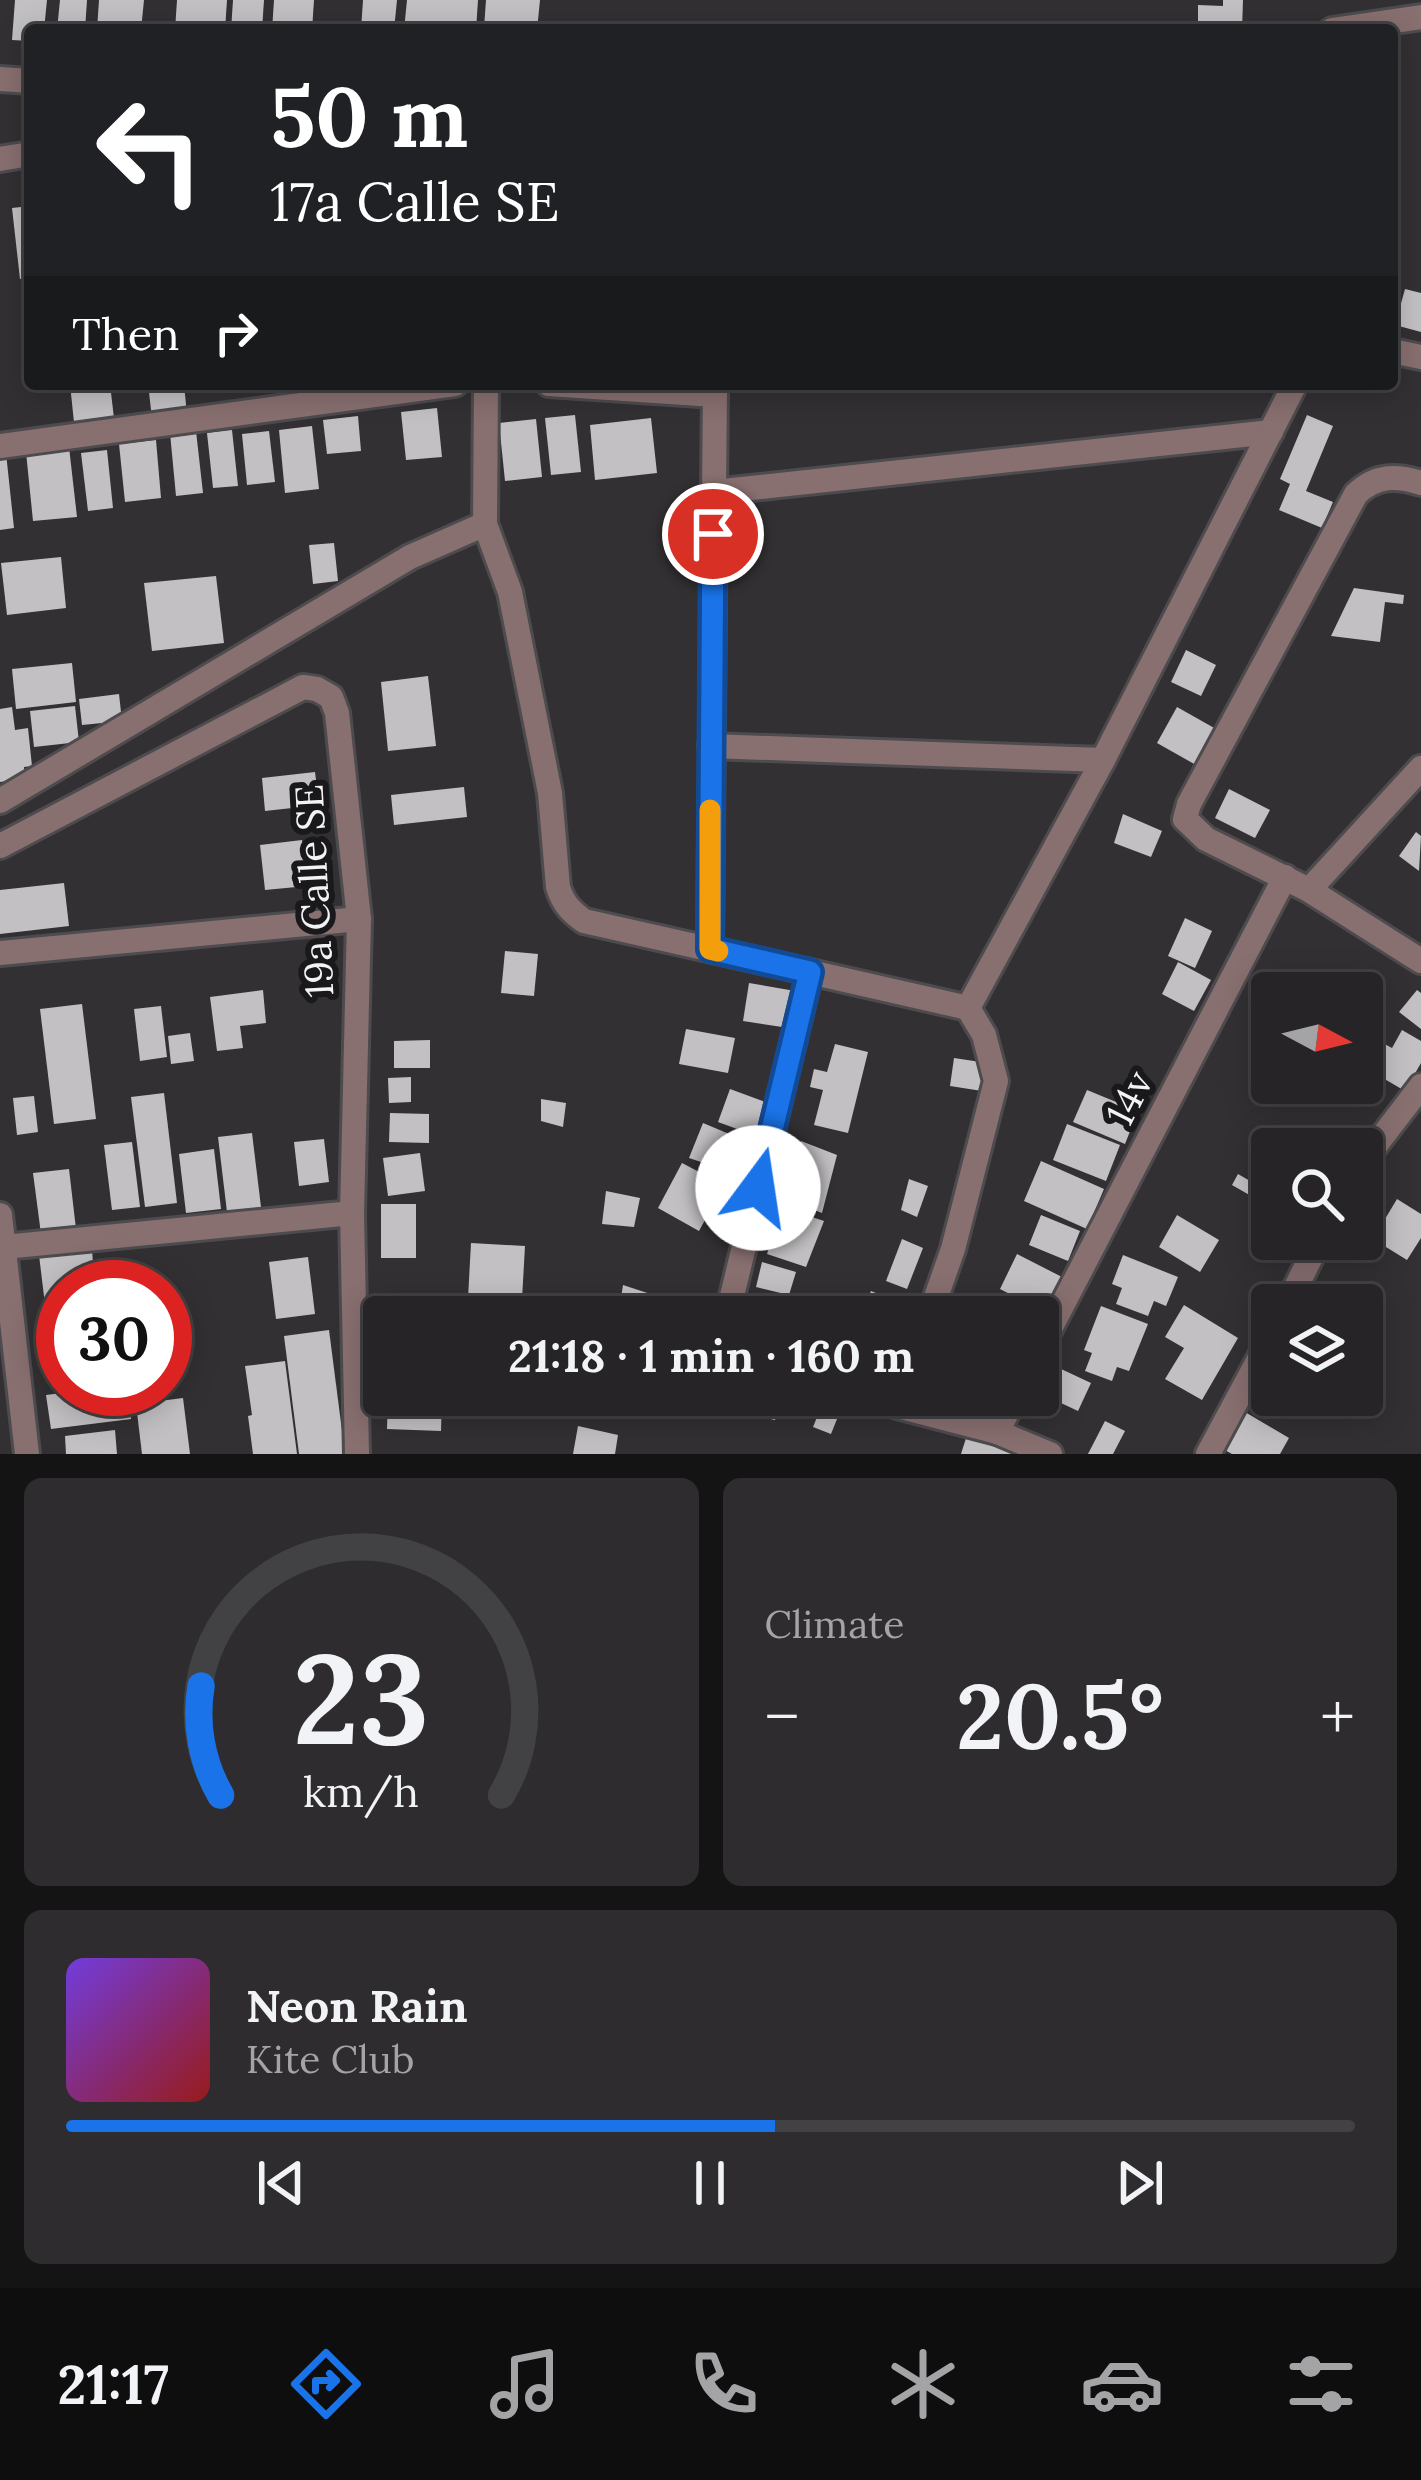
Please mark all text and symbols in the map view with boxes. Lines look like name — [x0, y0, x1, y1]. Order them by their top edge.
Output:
text: 50 m — [270, 62, 468, 170]
icon: left — [72, 72, 228, 228]
text: 17a Calle SE — [270, 167, 559, 236]
icon: right — [203, 300, 269, 366]
text: Then — [72, 305, 179, 362]
pin — [662, 483, 764, 585]
icon: arrive — [680, 501, 746, 567]
street label: 19a Calle SE — [283, 783, 345, 999]
north arrow — [1251, 972, 1383, 1104]
map controls — [1251, 972, 1383, 1416]
street label: 14v — [1094, 1062, 1164, 1134]
position arrow — [695, 1125, 821, 1251]
button: search — [1251, 1128, 1383, 1260]
speed limit sign: 30 — [36, 1260, 192, 1416]
button: layers — [1251, 1284, 1383, 1416]
text: 21:18 · 1 min · 160 m — [508, 1327, 914, 1384]
text: Climate — [765, 1599, 904, 1649]
text: 23 — [293, 1618, 429, 1778]
text: 20.5° — [956, 1658, 1164, 1774]
text: − — [765, 1674, 799, 1758]
text: + — [1320, 1674, 1355, 1758]
text: km/h — [303, 1764, 419, 1819]
text: Neon Rain — [246, 1977, 468, 2034]
text: Kite Club — [246, 2034, 415, 2084]
icon: previous — [248, 2150, 314, 2216]
icon: pause — [677, 2150, 743, 2216]
icon: next — [1107, 2150, 1173, 2216]
icon: directions — [284, 2342, 368, 2426]
icon: music — [483, 2342, 567, 2426]
icon: phone — [682, 2342, 766, 2426]
icon: climate — [881, 2342, 965, 2426]
icon: car — [1080, 2342, 1164, 2426]
icon: filters — [1279, 2342, 1363, 2426]
text: 21:17 — [58, 2350, 169, 2419]

